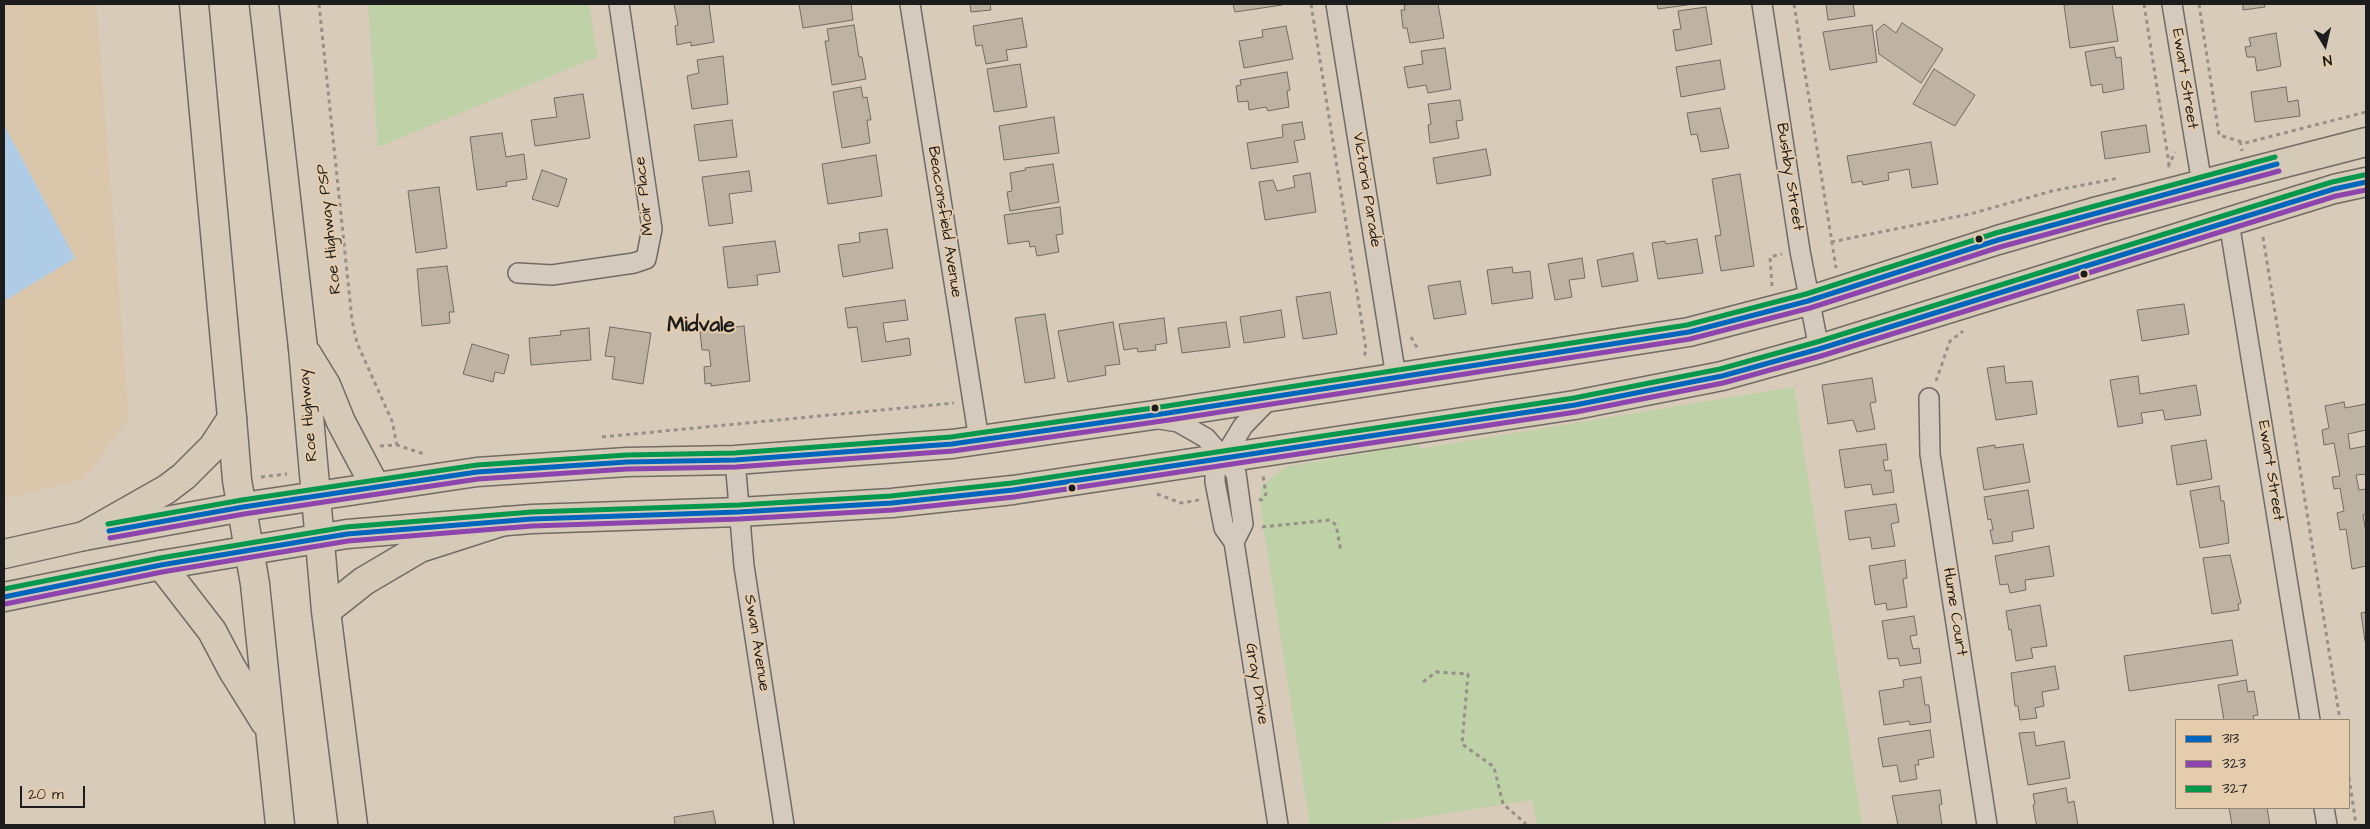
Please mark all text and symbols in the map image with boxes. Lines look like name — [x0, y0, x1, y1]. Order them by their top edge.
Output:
north arrow — [2300, 20, 2350, 70]
street label: Ewart Street — [2167, 27, 2201, 131]
text: N — [2321, 49, 2333, 70]
street label: Bushby Street — [1771, 122, 1807, 232]
street label: Victoria Parade — [1347, 131, 1385, 249]
street label: Beaconsfield Avenue — [923, 145, 965, 299]
street label: Moir Place — [631, 155, 659, 237]
street label: Roe Highway PSP — [314, 163, 346, 295]
unlabelled marker — [1974, 234, 1984, 244]
unlabelled marker — [2079, 269, 2089, 279]
district label: Midvale — [667, 314, 735, 340]
street label: Roe Highway — [295, 368, 323, 462]
unlabelled marker — [1150, 403, 1160, 413]
street label: Ewart Street — [2253, 419, 2287, 523]
unlabelled marker — [1067, 483, 1077, 493]
street label: Hume Court — [1938, 567, 1970, 657]
street label: Swan Avenue — [739, 593, 773, 693]
street label: Gray Drive — [1240, 642, 1272, 726]
legend — [2175, 719, 2350, 809]
text: 313 — [2222, 728, 2239, 749]
text: 323 — [2222, 753, 2246, 774]
scale bar — [22, 776, 88, 808]
text: 327 — [2222, 778, 2247, 799]
text: 20 m — [28, 784, 64, 805]

